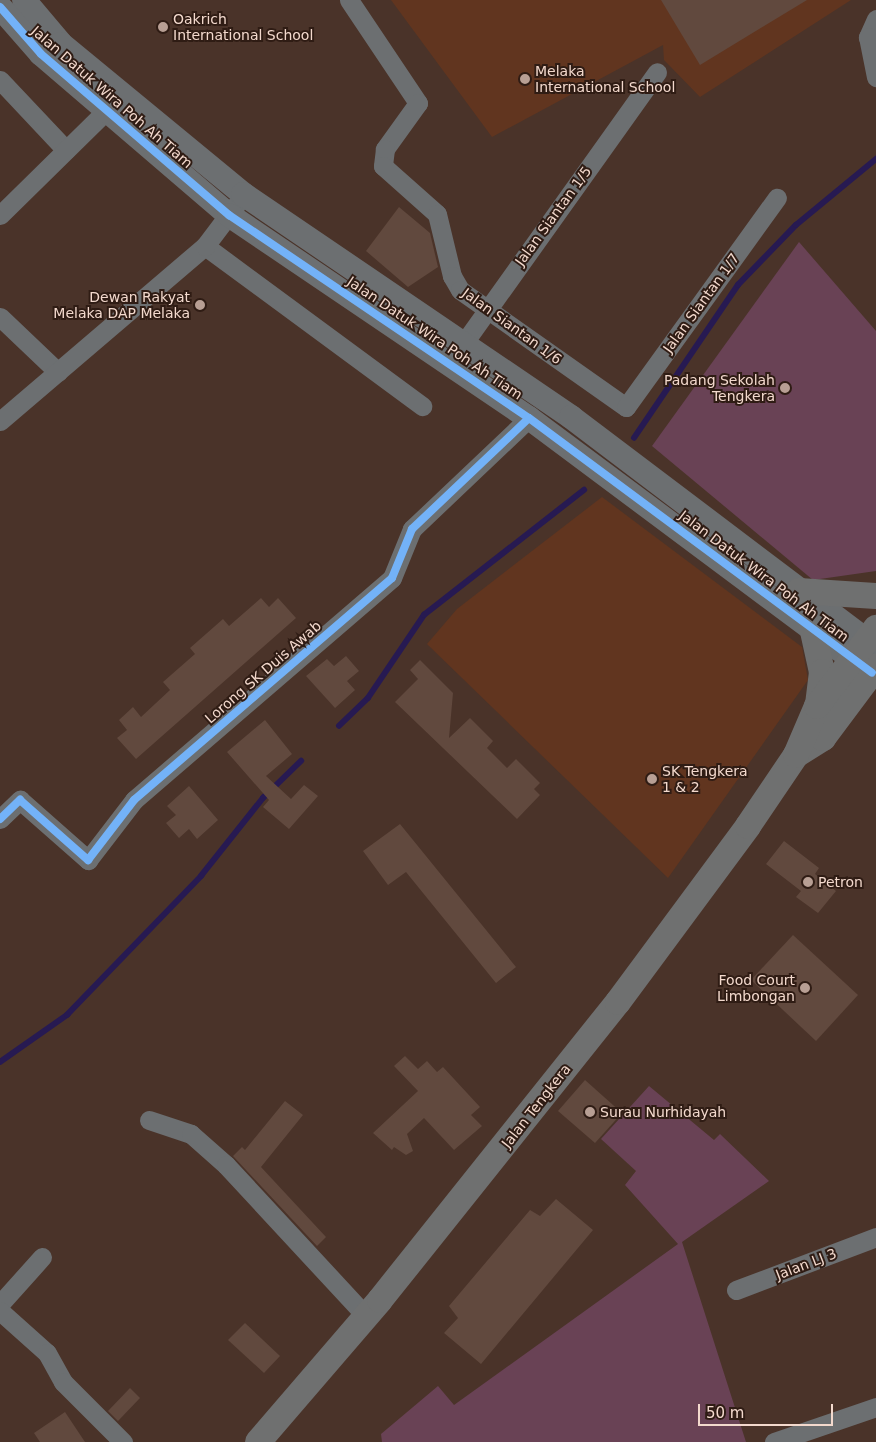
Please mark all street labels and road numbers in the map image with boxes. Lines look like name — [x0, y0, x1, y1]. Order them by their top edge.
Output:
street label: Jalan Datuk Wira Poh Ah Tiam — [28, 22, 196, 172]
street label: Jalan Siantan 1/5 — [511, 163, 595, 269]
street label: Jalan Siantan 1/7 — [659, 250, 743, 356]
street label: Jalan Datuk Wira Poh Ah Tiam — [344, 273, 526, 403]
street label: Jalan Siantan 1/6 — [459, 284, 565, 368]
street label: Jalan Datuk Wira Poh Ah Tiam — [676, 507, 852, 645]
street label: Lorong SK Duis Awab — [202, 617, 324, 727]
street label: Jalan Tengkera — [498, 1061, 574, 1151]
street label: Jalan LJ 3 — [773, 1245, 839, 1283]

